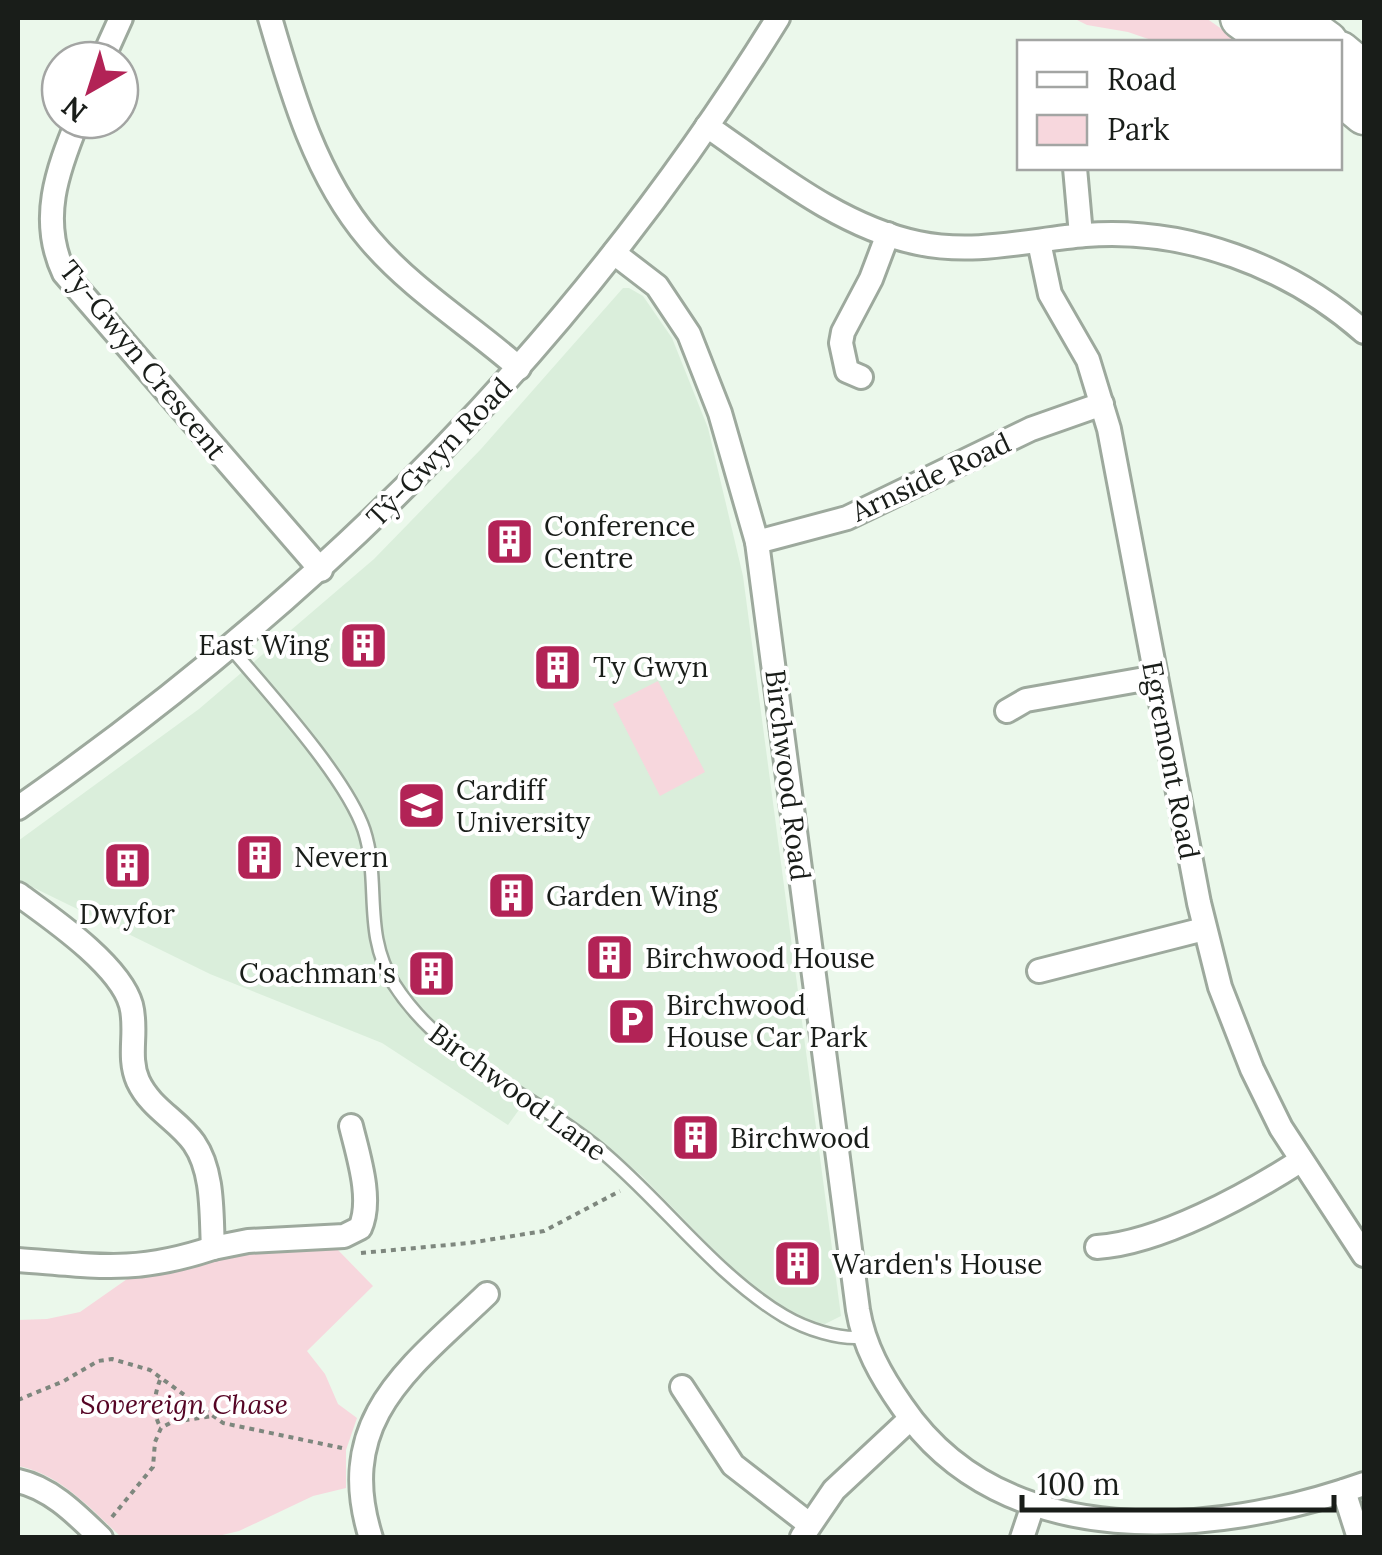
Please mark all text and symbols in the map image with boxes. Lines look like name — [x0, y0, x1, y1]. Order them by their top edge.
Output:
north arrow — [40, 40, 140, 140]
legend — [1017, 40, 1342, 170]
text: Road — [1107, 60, 1177, 98]
text: N — [55, 89, 94, 130]
text: Park — [1107, 110, 1169, 148]
street label: Ty-Gwyn Crescent — [51, 253, 235, 467]
street label: Tŷ-Gwyn Road — [359, 370, 519, 534]
street label: Arnside Road — [845, 424, 1016, 530]
place label: Conference Centre — [544, 508, 695, 576]
building icon: Conference Centre — [483, 516, 535, 568]
building icon: East Wing — [338, 619, 390, 671]
place label: East Wing — [198, 627, 330, 663]
building icon: Ty Gwyn — [532, 641, 584, 693]
place label: Ty Gwyn — [593, 649, 709, 685]
street label: Egremont Road — [1134, 658, 1208, 862]
street label: Birchwood Road — [757, 667, 819, 883]
place label: Cardiff University — [456, 772, 590, 840]
school or university icon: Cardiff University — [395, 780, 447, 832]
building icon: Nevern — [233, 831, 285, 883]
place label: Nevern — [294, 839, 388, 875]
building icon: Dwyfor — [101, 840, 153, 892]
building icon: Garden Wing — [485, 870, 537, 922]
place label: Garden Wing — [546, 878, 718, 914]
place label: Dwyfor — [79, 896, 175, 932]
building icon: Birchwood House — [584, 932, 636, 984]
place label: Birchwood House — [645, 940, 875, 976]
building icon: Coachman's — [405, 947, 457, 999]
place label: Coachman's — [239, 955, 396, 991]
place label: Birchwood House Car Park — [666, 987, 868, 1055]
parking icon: Birchwood House Car Park — [605, 995, 657, 1047]
street label: Birchwood Lane — [422, 1015, 614, 1169]
building icon: Birchwood — [669, 1112, 721, 1164]
place label: Birchwood — [730, 1120, 870, 1156]
building icon: Warden's House — [771, 1238, 823, 1290]
place label: Warden's House — [832, 1246, 1042, 1282]
park label: Sovereign Chase — [80, 1386, 288, 1422]
scale bar — [1022, 1450, 1334, 1512]
text: 100 m — [1037, 1465, 1120, 1503]

